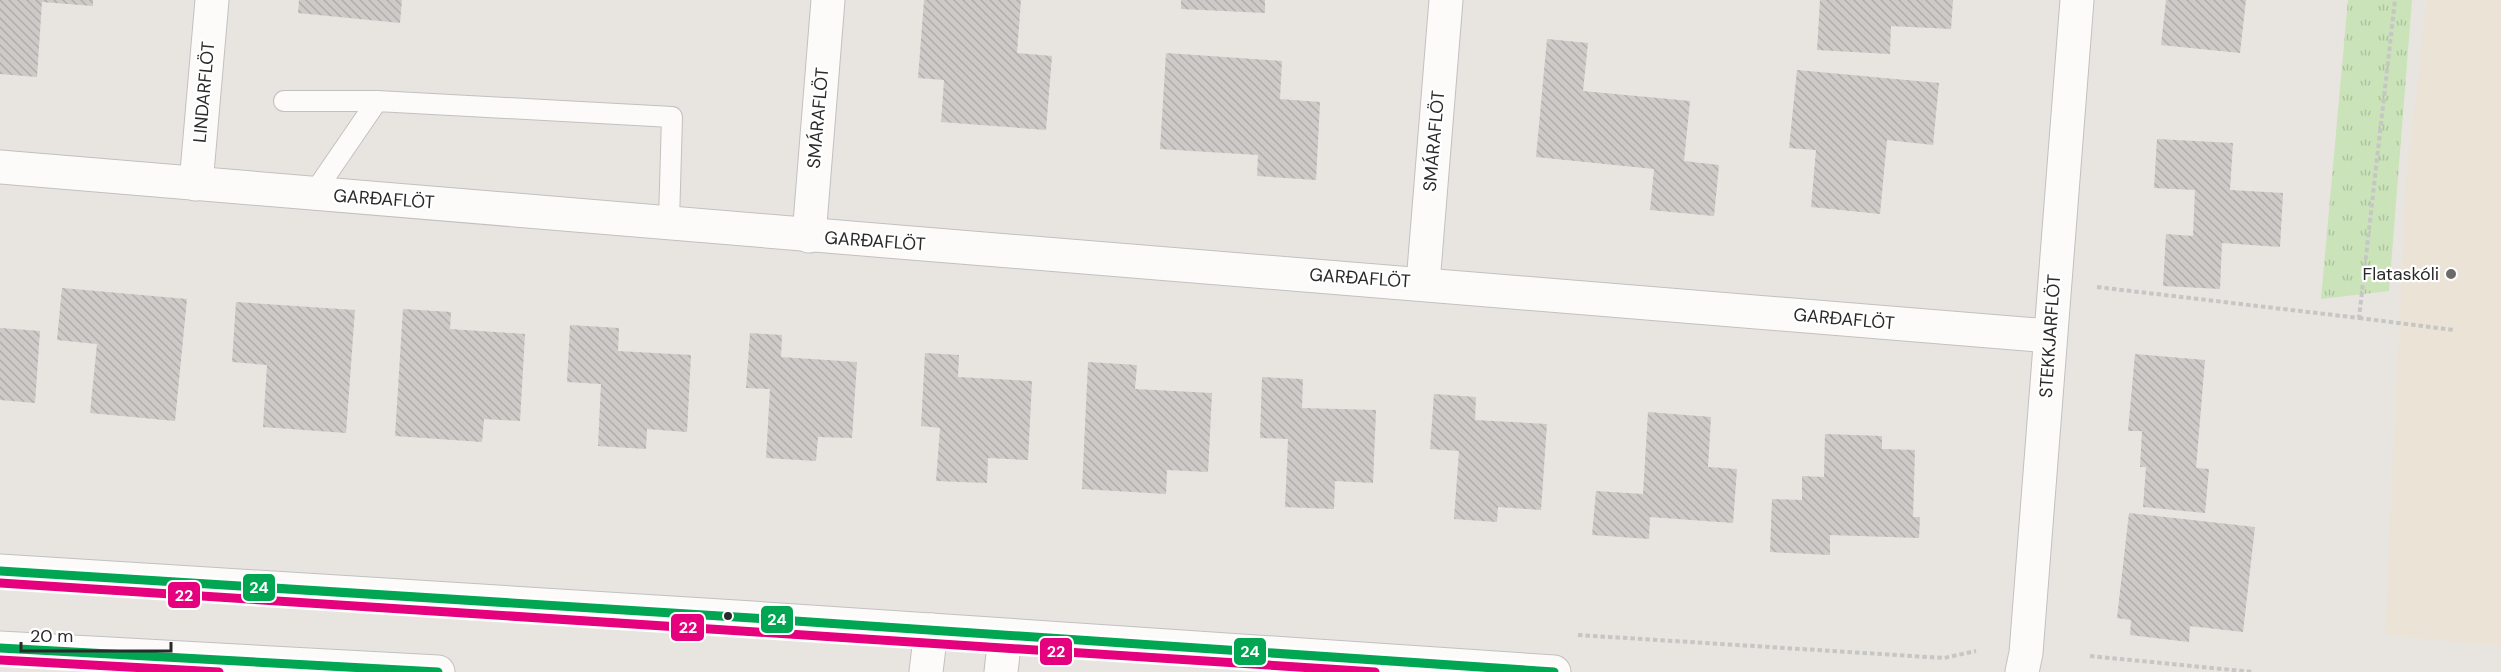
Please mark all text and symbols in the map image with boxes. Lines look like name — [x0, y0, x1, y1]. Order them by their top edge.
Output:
street label: LINDARFLÖT — [188, 40, 220, 144]
street label: SMÁRAFLÖT — [802, 66, 834, 170]
street label: SMÁRAFLÖT — [1418, 89, 1450, 193]
street label: GARÐAFLÖT — [333, 183, 435, 215]
street label: GARÐAFLÖT — [824, 225, 926, 257]
street label: GARÐAFLÖT — [1309, 262, 1411, 294]
place label: Flataskóli — [2363, 262, 2439, 286]
marker: Flataskóli — [2444, 267, 2458, 281]
street label: STEKKJARFLÖT — [2034, 273, 2066, 399]
street label: GARÐAFLÖT — [1792, 303, 1896, 335]
line badge: 24 — [242, 573, 276, 602]
text: 24 — [249, 577, 269, 598]
line badge: 22 — [167, 581, 201, 609]
text: 22 — [175, 585, 193, 606]
line badge: 24 — [760, 605, 794, 634]
text: 24 — [767, 609, 787, 630]
unlabelled marker — [722, 610, 734, 622]
line badge: 22 — [670, 613, 705, 642]
scale bar — [21, 615, 171, 653]
text: 22 — [679, 617, 697, 638]
text: 20 m — [30, 624, 73, 648]
line badge: 22 — [1039, 637, 1073, 666]
line badge: 24 — [1233, 637, 1267, 666]
text: 22 — [1047, 641, 1065, 662]
text: 24 — [1240, 641, 1260, 662]

